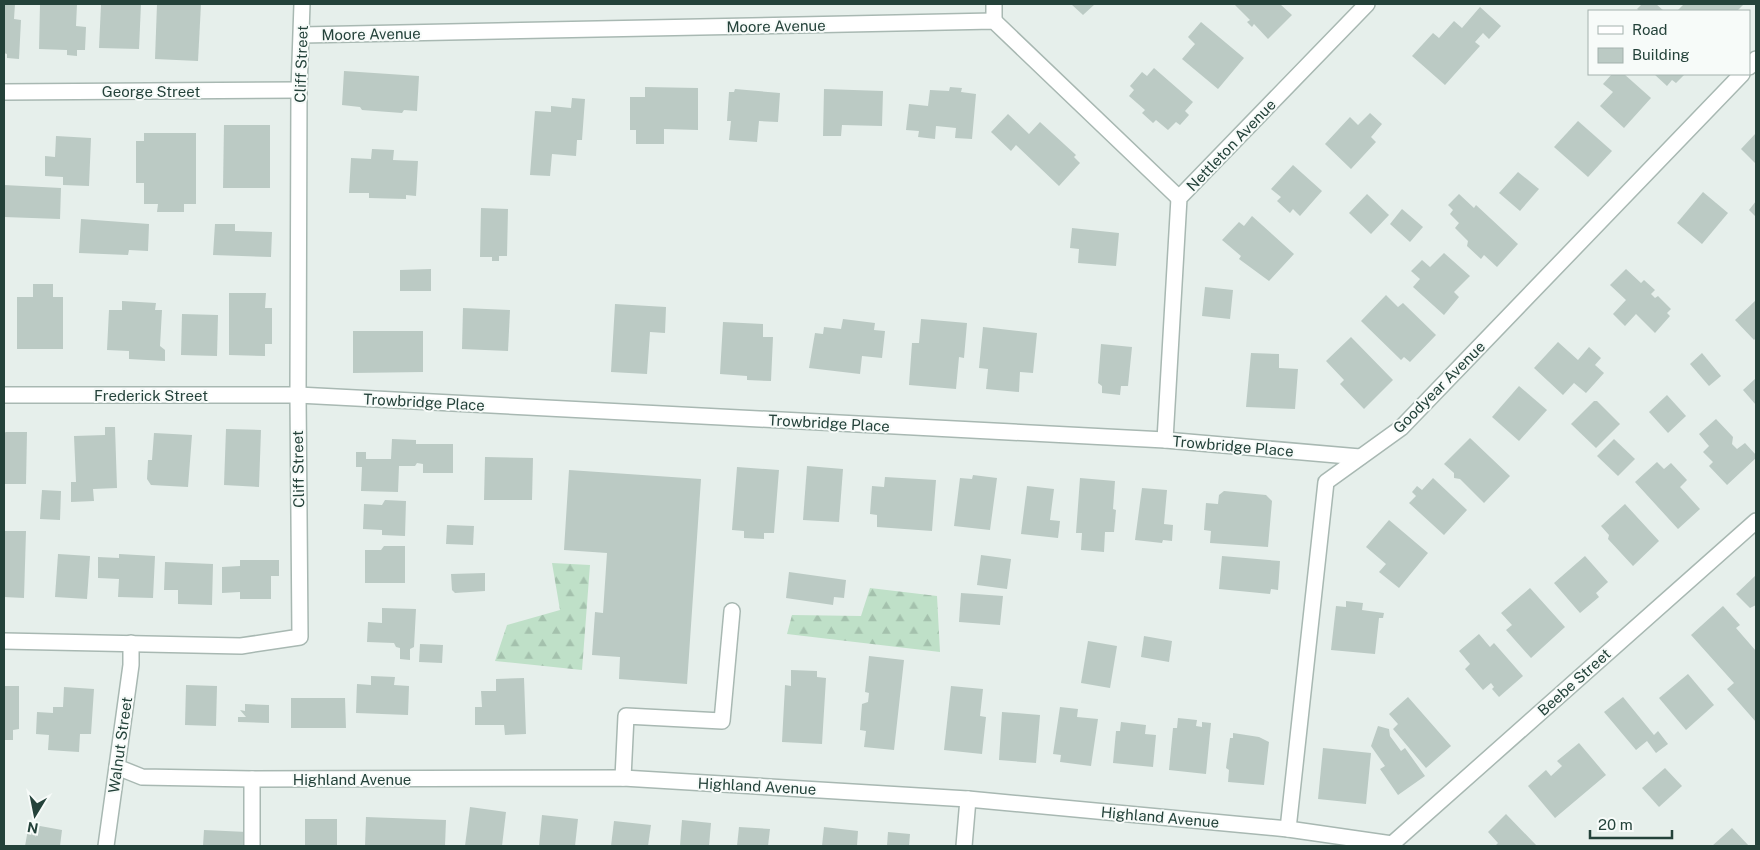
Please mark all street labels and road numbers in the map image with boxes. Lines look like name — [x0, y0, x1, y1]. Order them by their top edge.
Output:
street label: Moore Avenue — [726, 17, 826, 35]
street label: Cliff Street — [291, 25, 311, 103]
street label: Moore Avenue — [321, 25, 421, 43]
street label: George Street — [102, 83, 200, 100]
street label: Nettleton Avenue — [1183, 96, 1279, 194]
street label: Goodyear Avenue — [1390, 338, 1488, 436]
street label: Frederick Street — [94, 387, 208, 404]
street label: Trowbridge Place — [363, 390, 485, 414]
street label: Trowbridge Place — [768, 411, 890, 435]
street label: Cliff Street — [289, 430, 307, 508]
street label: Trowbridge Place — [1172, 432, 1294, 460]
street label: Beebe Street — [1534, 645, 1614, 719]
street label: Walnut Street — [105, 696, 135, 794]
street label: Highland Avenue — [293, 771, 411, 788]
street label: Highland Avenue — [697, 774, 817, 798]
street label: Highland Avenue — [1100, 803, 1220, 831]

